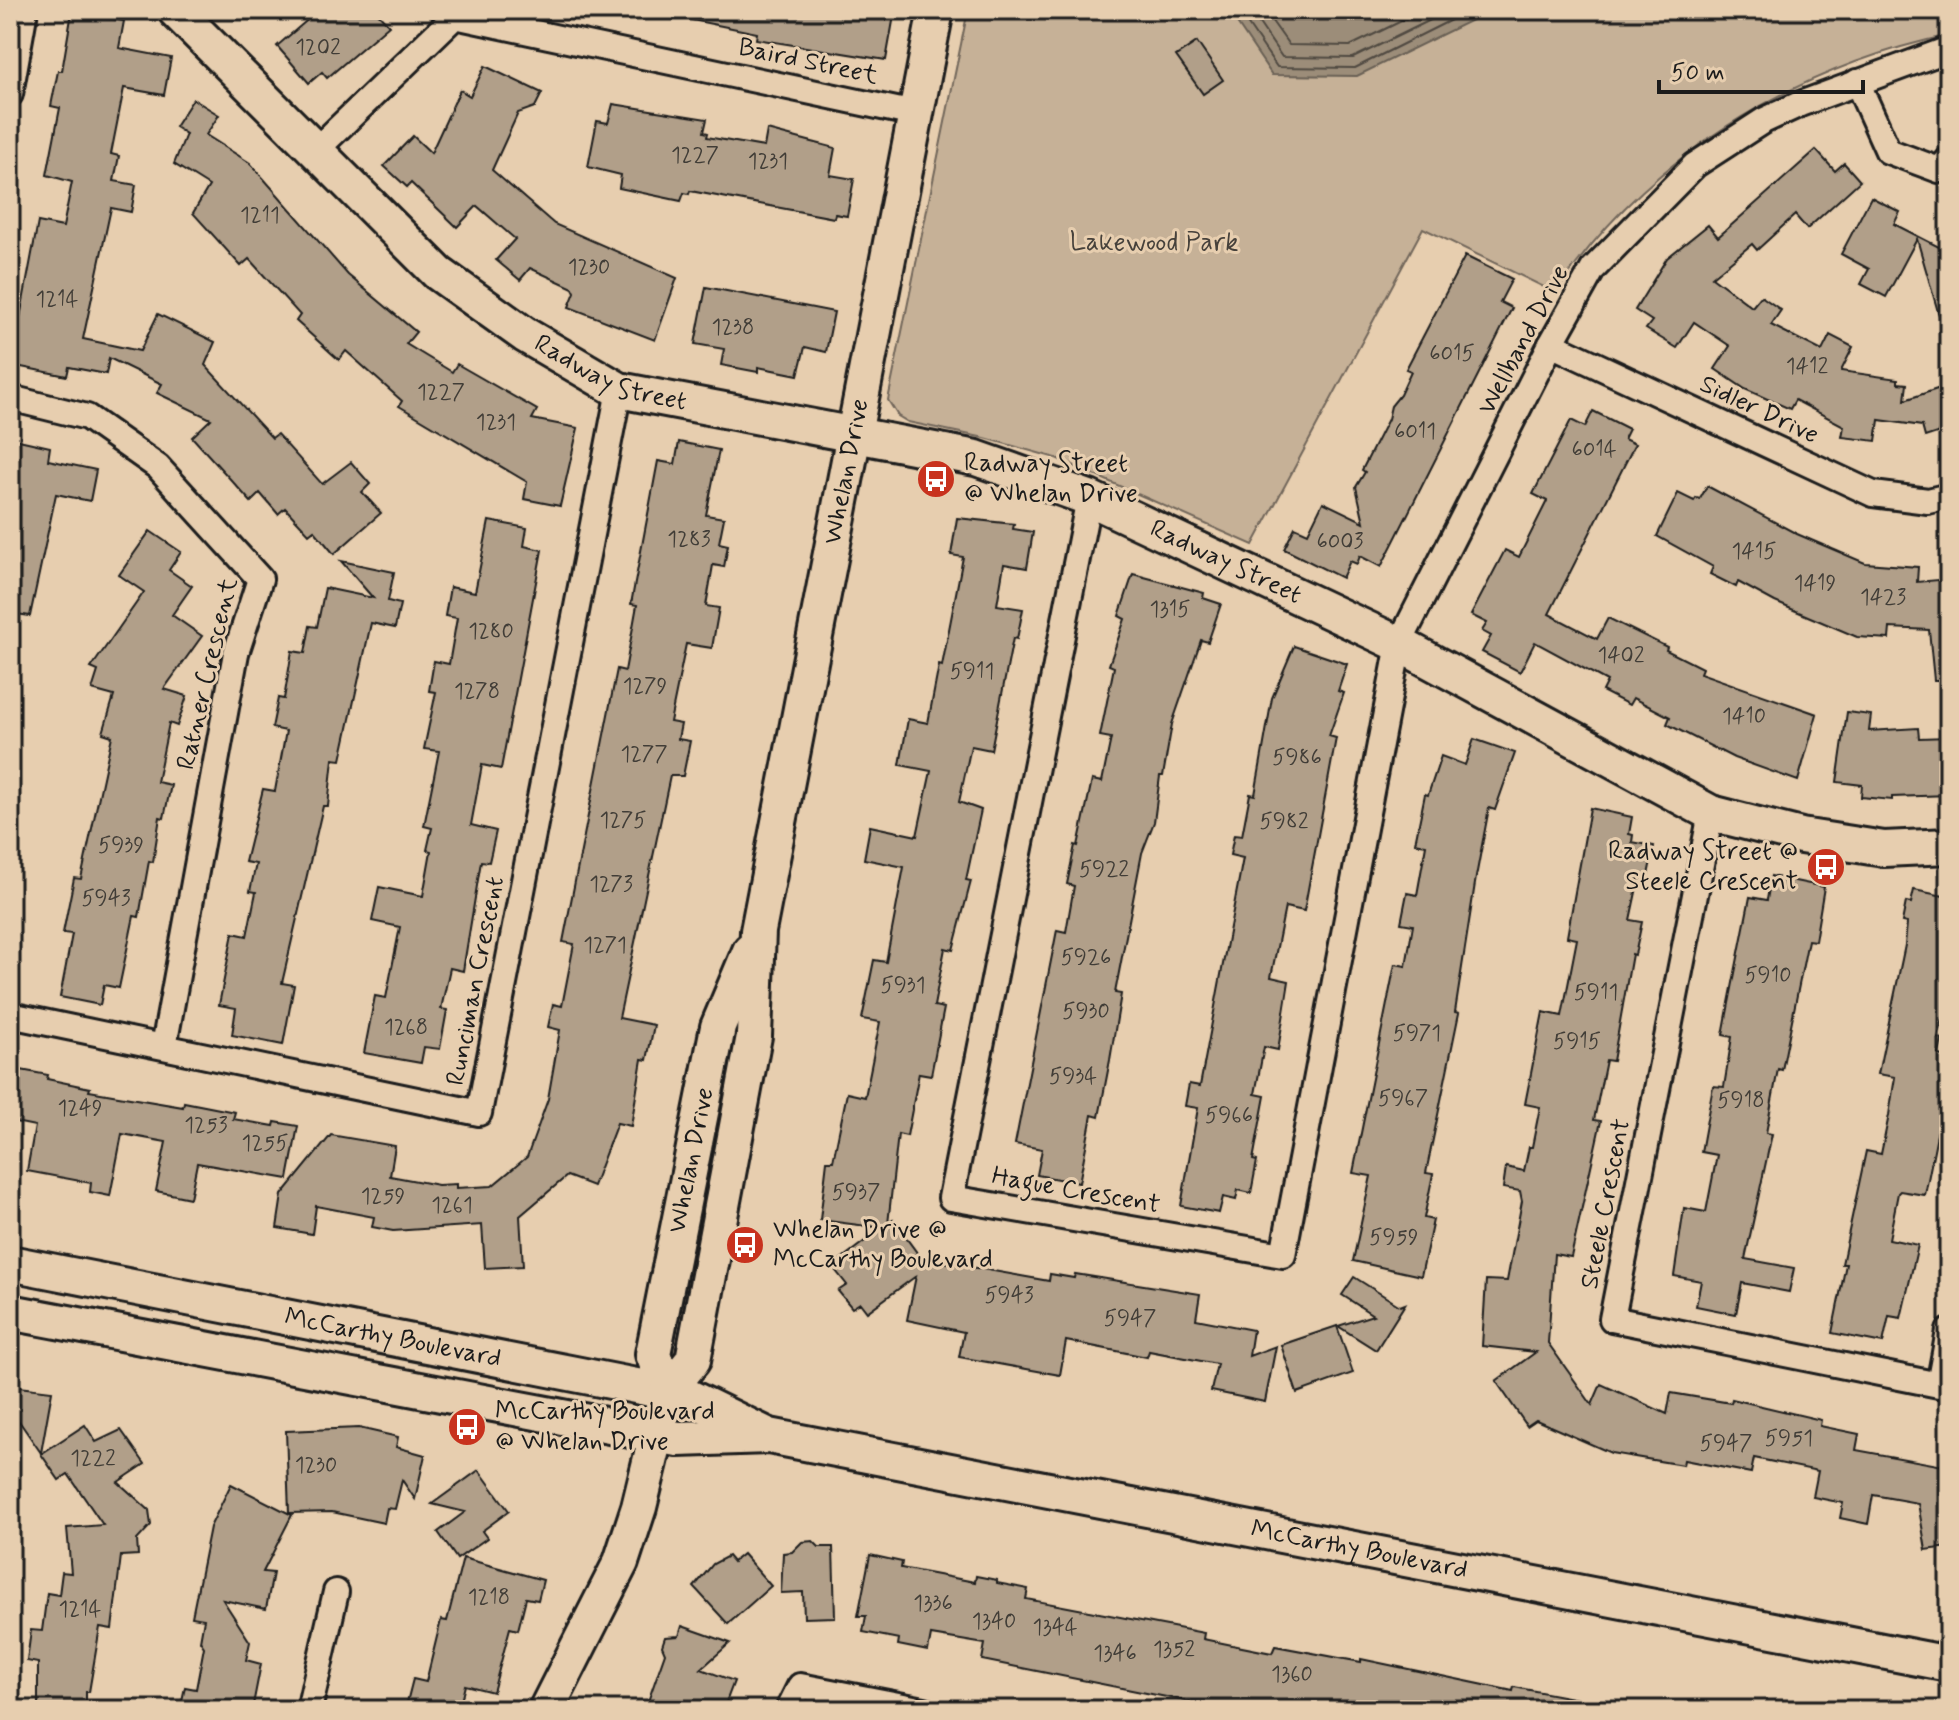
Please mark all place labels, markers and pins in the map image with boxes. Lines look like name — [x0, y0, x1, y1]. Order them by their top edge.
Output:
place label: Radway Street @ Whelan Drive — [964, 447, 1138, 511]
bus stop icon: Radway Street @ Whelan Drive — [915, 458, 957, 500]
place label: Radway Street @ Steele Crescent — [1608, 835, 1798, 899]
bus stop icon: Radway Street @ Steele Crescent — [1805, 846, 1847, 888]
place label: Whelan Drive @ McCarthy Boulevard — [773, 1213, 993, 1277]
bus stop icon: Whelan Drive @ McCarthy Boulevard — [724, 1224, 766, 1266]
place label: McCarthy Boulevard @ Whelan Drive — [495, 1395, 715, 1459]
bus stop icon: McCarthy Boulevard @ Whelan Drive — [446, 1406, 488, 1448]

